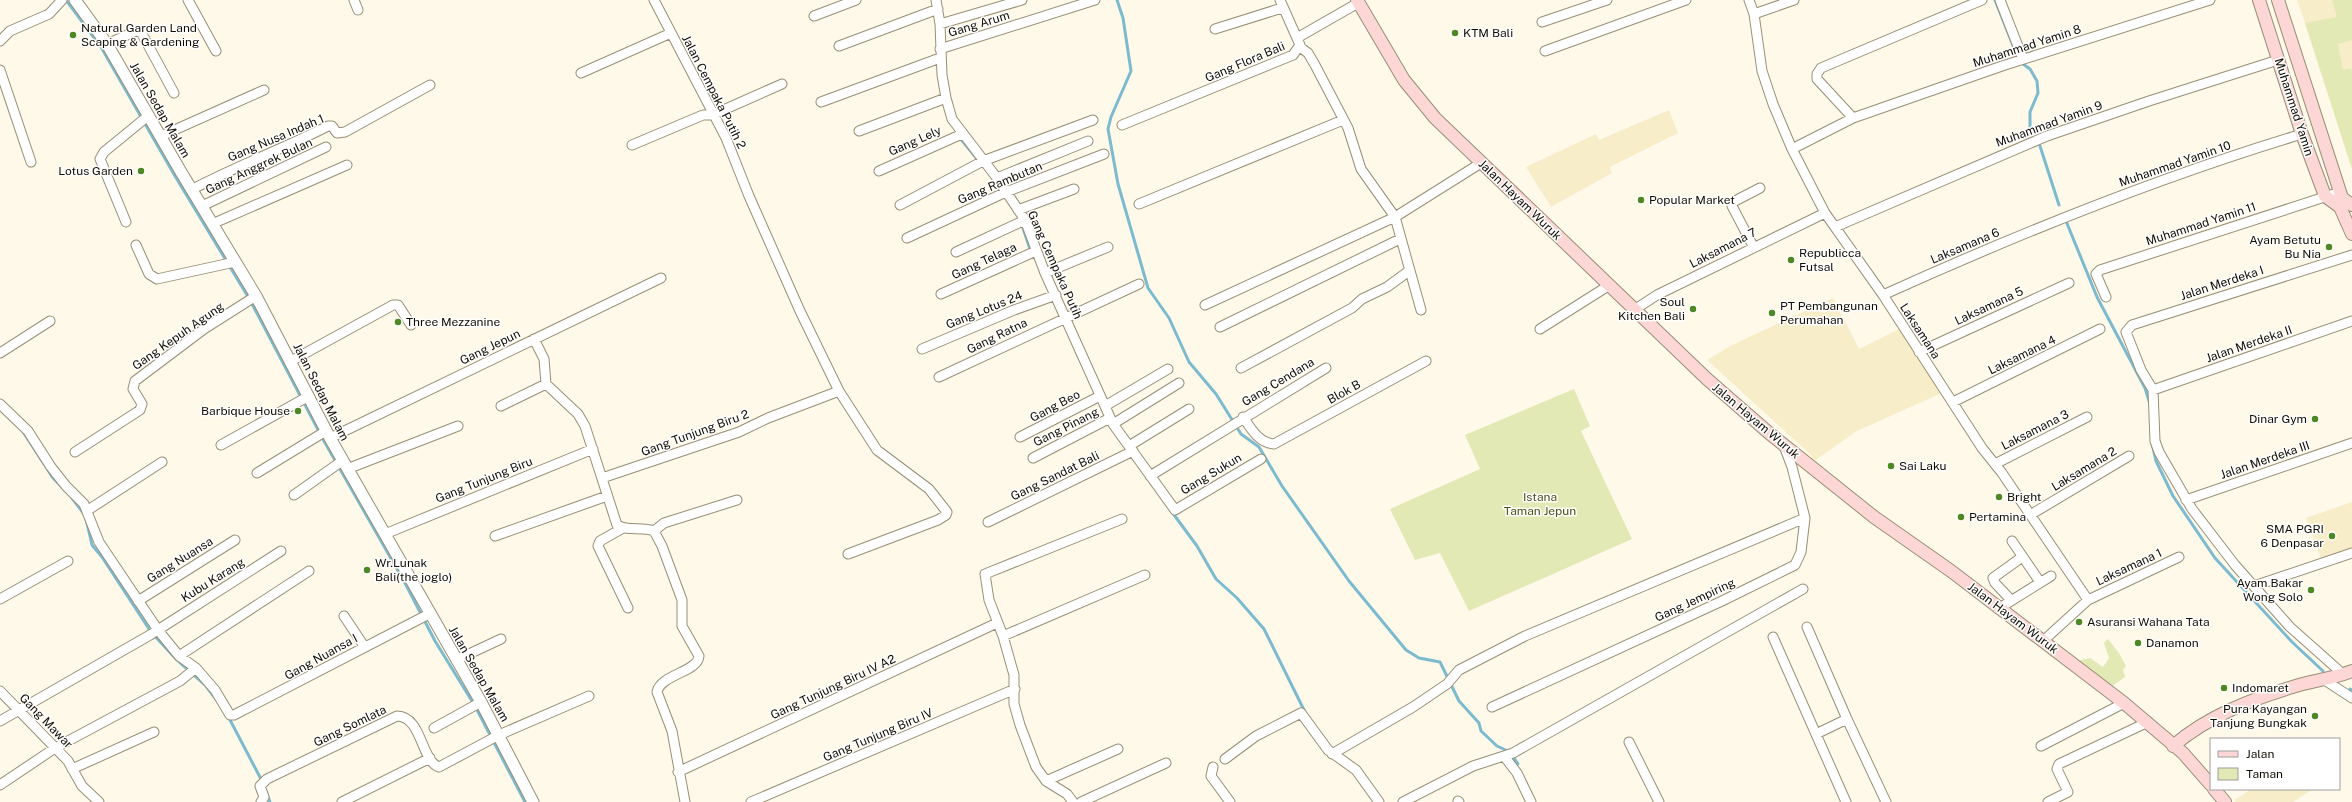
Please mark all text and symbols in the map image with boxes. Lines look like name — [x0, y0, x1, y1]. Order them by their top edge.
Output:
street label: Gang Arum — [947, 8, 1011, 40]
place label: Natural Garden Land Scaping & Gardening — [81, 21, 199, 49]
street label: Muhammad Yamin 8 — [1971, 22, 2083, 70]
place label: KTM Bali — [1463, 26, 1513, 40]
marker: KTM Bali — [1450, 28, 1460, 38]
marker: Natural Garden Land Scaping & Gardening — [68, 30, 78, 40]
street label: Jalan Cempaka Putih 2 — [679, 33, 749, 151]
street label: Gang Flora Bali — [1203, 39, 1287, 85]
street label: Muhammad Yamin — [2272, 56, 2316, 158]
street label: Jalan Sedap Malam — [127, 60, 193, 160]
street label: Muhammad Yamin 9 — [1994, 98, 2104, 150]
street label: Gang Nusa Indah 1 — [226, 111, 326, 165]
street label: Gang Lely — [887, 123, 944, 159]
street label: Gang Anggrek Bulan — [203, 135, 315, 197]
street label: Muhammad Yamin 10 — [2117, 138, 2233, 190]
street label: Jalan Hayam Wuruk — [1476, 157, 1565, 243]
street label: Gang Rambutan — [956, 159, 1044, 207]
place label: Lotus Garden — [58, 164, 133, 178]
marker: Lotus Garden — [136, 166, 146, 176]
place label: Popular Market — [1649, 193, 1735, 207]
marker: Popular Market — [1636, 195, 1646, 205]
street label: Muhammad Yamin 11 — [2144, 200, 2258, 248]
street label: Gang Cempaka Putih — [1025, 209, 1085, 321]
street label: Laksamana 7 — [1687, 225, 1759, 271]
street label: Laksamana 6 — [1928, 225, 2002, 267]
place label: Ayam Betutu Bu Nia — [2249, 233, 2321, 261]
street label: Gang Telaga — [949, 240, 1019, 282]
marker: Ayam Betutu Bu Nia — [2324, 242, 2334, 252]
place label: Republicca Futsal — [1799, 246, 1861, 274]
marker: Republicca Futsal — [1786, 255, 1796, 265]
street label: Jalan Merdeka I — [2179, 263, 2265, 303]
street label: Laksamana 5 — [1953, 284, 2026, 328]
street label: Gang Lotus 24 — [944, 288, 1025, 332]
place label: Soul Kitchen Bali — [1618, 295, 1685, 323]
street label: Gang Kepuh Agung — [130, 299, 226, 373]
place label: PT Pembangunan Perumahan — [1780, 299, 1878, 327]
street label: Laksamana — [1897, 301, 1943, 361]
marker: Soul Kitchen Bali — [1688, 304, 1698, 314]
marker: PT Pembangunan Perumahan — [1767, 308, 1777, 318]
place label: Three Mezzanine — [406, 315, 501, 329]
street label: Gang Ratna — [965, 315, 1029, 357]
marker: Three Mezzanine — [393, 317, 403, 327]
street label: Jalan Merdeka II — [2204, 323, 2294, 365]
street label: Gang Jepun — [458, 326, 522, 368]
street label: Laksamana 4 — [1986, 332, 2059, 377]
street label: Jalan Sedap Malam — [290, 341, 352, 443]
street label: Gang Cendana — [1239, 355, 1317, 409]
street label: Blok B — [1325, 377, 1363, 407]
street label: Jalan Hayam Wuruk — [1709, 380, 1803, 462]
street label: Gang Beo — [1028, 387, 1082, 425]
place label: Barbique House — [201, 404, 290, 418]
street label: Gang Pinang — [1031, 405, 1101, 449]
marker: Barbique House — [293, 406, 303, 416]
street label: Gang Tunjung Biru 2 — [639, 407, 751, 459]
street label: Laksamana 3 — [1999, 407, 2071, 453]
place label: Dinar Gym — [2249, 412, 2307, 426]
marker: Dinar Gym — [2310, 414, 2320, 424]
street label: Jalan Merdeka III — [2218, 438, 2312, 482]
street label: Laksamana 2 — [2049, 444, 2119, 494]
street label: Gang Sandat Bali — [1008, 449, 1102, 503]
street label: Gang Sukun — [1178, 450, 1244, 498]
street label: Gang Tunjung Biru — [433, 454, 535, 506]
place label: Sai Laku — [1899, 459, 1946, 473]
marker: Sai Laku — [1886, 461, 1896, 471]
park label: Istana Taman Jepun — [1504, 490, 1576, 518]
place label: Bright — [2007, 490, 2042, 504]
marker: Bright — [1994, 492, 2004, 502]
place label: Pertamina — [1969, 510, 2026, 524]
marker: Pertamina — [1956, 512, 1966, 522]
place label: SMA PGRI 6 Denpasar — [2261, 522, 2324, 550]
marker: SMA PGRI 6 Denpasar — [2327, 531, 2337, 541]
street label: Gang Nuansa — [144, 534, 216, 586]
street label: Laksamana 1 — [2094, 546, 2164, 588]
street label: Kubu Karang — [179, 555, 247, 605]
place label: Wr.Lunak Bali(the joglo) — [375, 556, 452, 584]
marker: Wr.Lunak Bali(the joglo) — [362, 565, 372, 575]
street label: Gang Jempiring — [1653, 575, 1737, 625]
place label: Ayam Bakar Wong Solo — [2236, 576, 2303, 604]
street label: Jalan Hayam Wuruk — [1965, 579, 2061, 657]
marker: Ayam Bakar Wong Solo — [2306, 585, 2316, 595]
place label: Asuransi Wahana Tata — [2087, 615, 2210, 629]
marker: Asuransi Wahana Tata — [2074, 617, 2084, 627]
street label: Jalan Sedap Malam — [446, 624, 512, 724]
street label: Gang Nuansa I — [282, 631, 360, 683]
place label: Danamon — [2146, 636, 2199, 650]
marker: Danamon — [2133, 638, 2143, 648]
street label: Gang Tunjung Biru IV A2 — [768, 652, 898, 722]
place label: Indomaret — [2232, 681, 2289, 695]
marker: Indomaret — [2219, 683, 2229, 693]
street label: Gang Mawar — [17, 691, 76, 751]
street label: Gang Somlata — [311, 702, 389, 750]
place label: Pura Kayangan Tanjung Bungkak — [2210, 702, 2307, 730]
street label: Gang Tunjung Biru IV — [821, 706, 935, 764]
marker: Pura Kayangan Tanjung Bungkak — [2310, 711, 2320, 721]
legend — [2210, 738, 2340, 790]
text: Jalan — [2246, 747, 2275, 761]
text: Taman — [2246, 767, 2283, 781]

